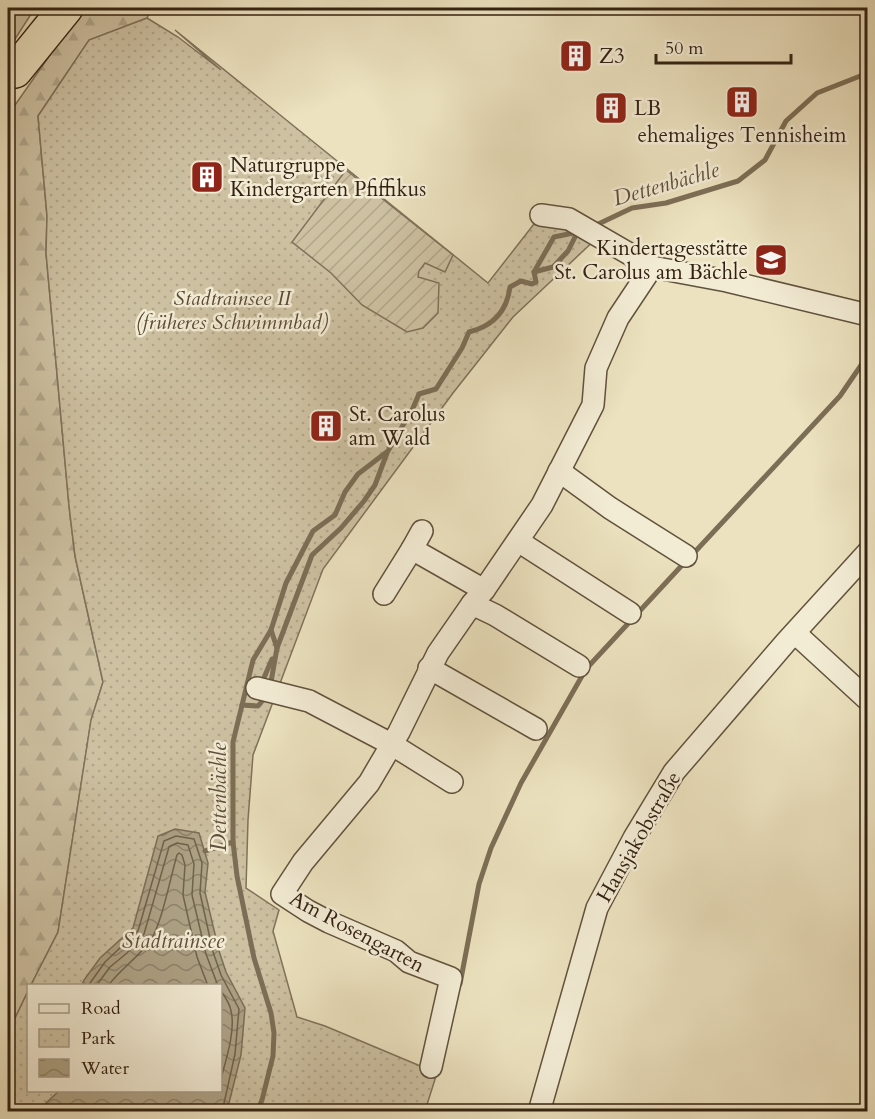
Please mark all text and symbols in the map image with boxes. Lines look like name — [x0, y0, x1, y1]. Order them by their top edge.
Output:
scale bar — [656, 27, 791, 65]
text: 50 m — [665, 36, 704, 61]
building icon: Z3 — [558, 38, 594, 74]
place label: Z3 — [599, 42, 625, 71]
building icon: ehemaliges Tennisheim — [724, 84, 760, 120]
building icon: LB — [593, 90, 629, 126]
place label: LB — [634, 94, 661, 123]
place label: ehemaliges Tennisheim — [637, 121, 847, 150]
place label: Naturgruppe Kindergarten Pfiffikus — [230, 151, 426, 204]
water label: Dettenbächle — [609, 154, 723, 213]
building icon: Naturgruppe Kindergarten Pfiffikus — [189, 159, 225, 195]
place label: Kindertagesstätte St. Carolus am Bächle — [554, 234, 748, 287]
school or university icon: Kindertagesstätte St. Carolus am Bächle — [753, 242, 789, 278]
park label: Stadtrainsee II (früheres Schwimmbad) — [136, 284, 329, 337]
place label: St. Carolus am Wald — [349, 400, 445, 453]
building icon: St. Carolus am Wald — [308, 408, 344, 444]
water label: Dettenbächle — [204, 742, 234, 852]
street label: Hansjakobstraße — [590, 766, 688, 908]
street label: Am Rosengarten — [284, 884, 430, 980]
water label: Stadtrainsee — [122, 926, 225, 956]
legend — [27, 984, 222, 1092]
text: Road — [81, 996, 121, 1021]
text: Park — [81, 1026, 116, 1051]
text: Water — [80, 1056, 130, 1081]

